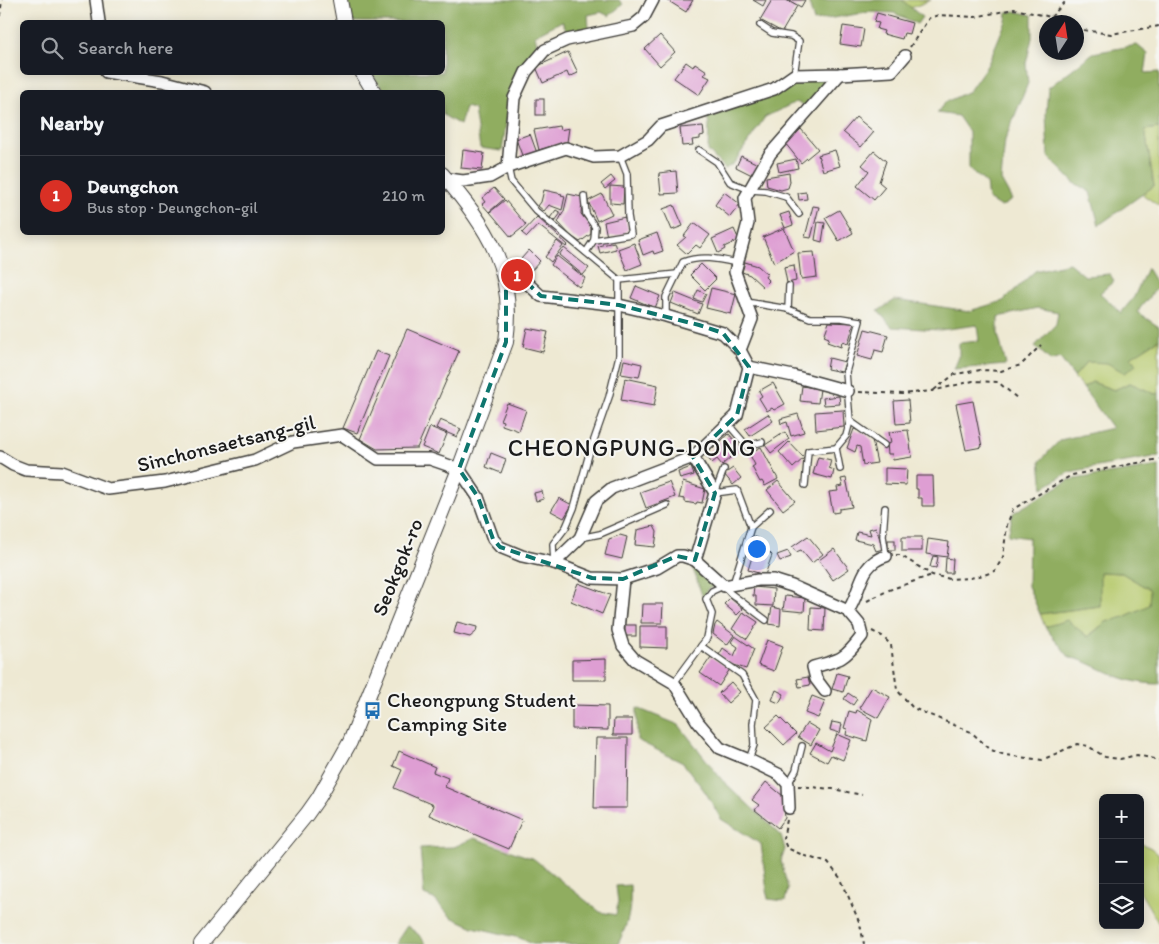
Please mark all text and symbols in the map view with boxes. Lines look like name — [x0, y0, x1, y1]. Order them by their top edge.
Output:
north arrow — [1039, 15, 1084, 60]
search box — [20, 20, 445, 75]
icon: search — [38, 34, 66, 62]
text: Search here — [78, 36, 173, 59]
text: Nearby — [40, 110, 104, 135]
text: Deungchon — [87, 175, 178, 198]
text: 1 — [52, 186, 60, 205]
text: 210 m — [382, 186, 425, 205]
text: Bus stop · Deungchon-gil — [87, 198, 258, 217]
pin: 1 — [501, 256, 533, 294]
street label: Sinchonsaetsang-gil — [134, 409, 318, 477]
district label: CHEONGPUNG-DONG — [508, 433, 756, 462]
street label: Seokgok-ro — [366, 515, 428, 619]
your location — [744, 536, 770, 562]
place label: Cheongpung Student Camping Site — [387, 687, 576, 736]
bus stop icon: Cheongpung Student Camping Site — [363, 701, 383, 721]
map controls — [1099, 794, 1144, 929]
button: + — [1099, 794, 1144, 839]
button: − — [1099, 839, 1144, 884]
button: layers — [1099, 884, 1144, 929]

